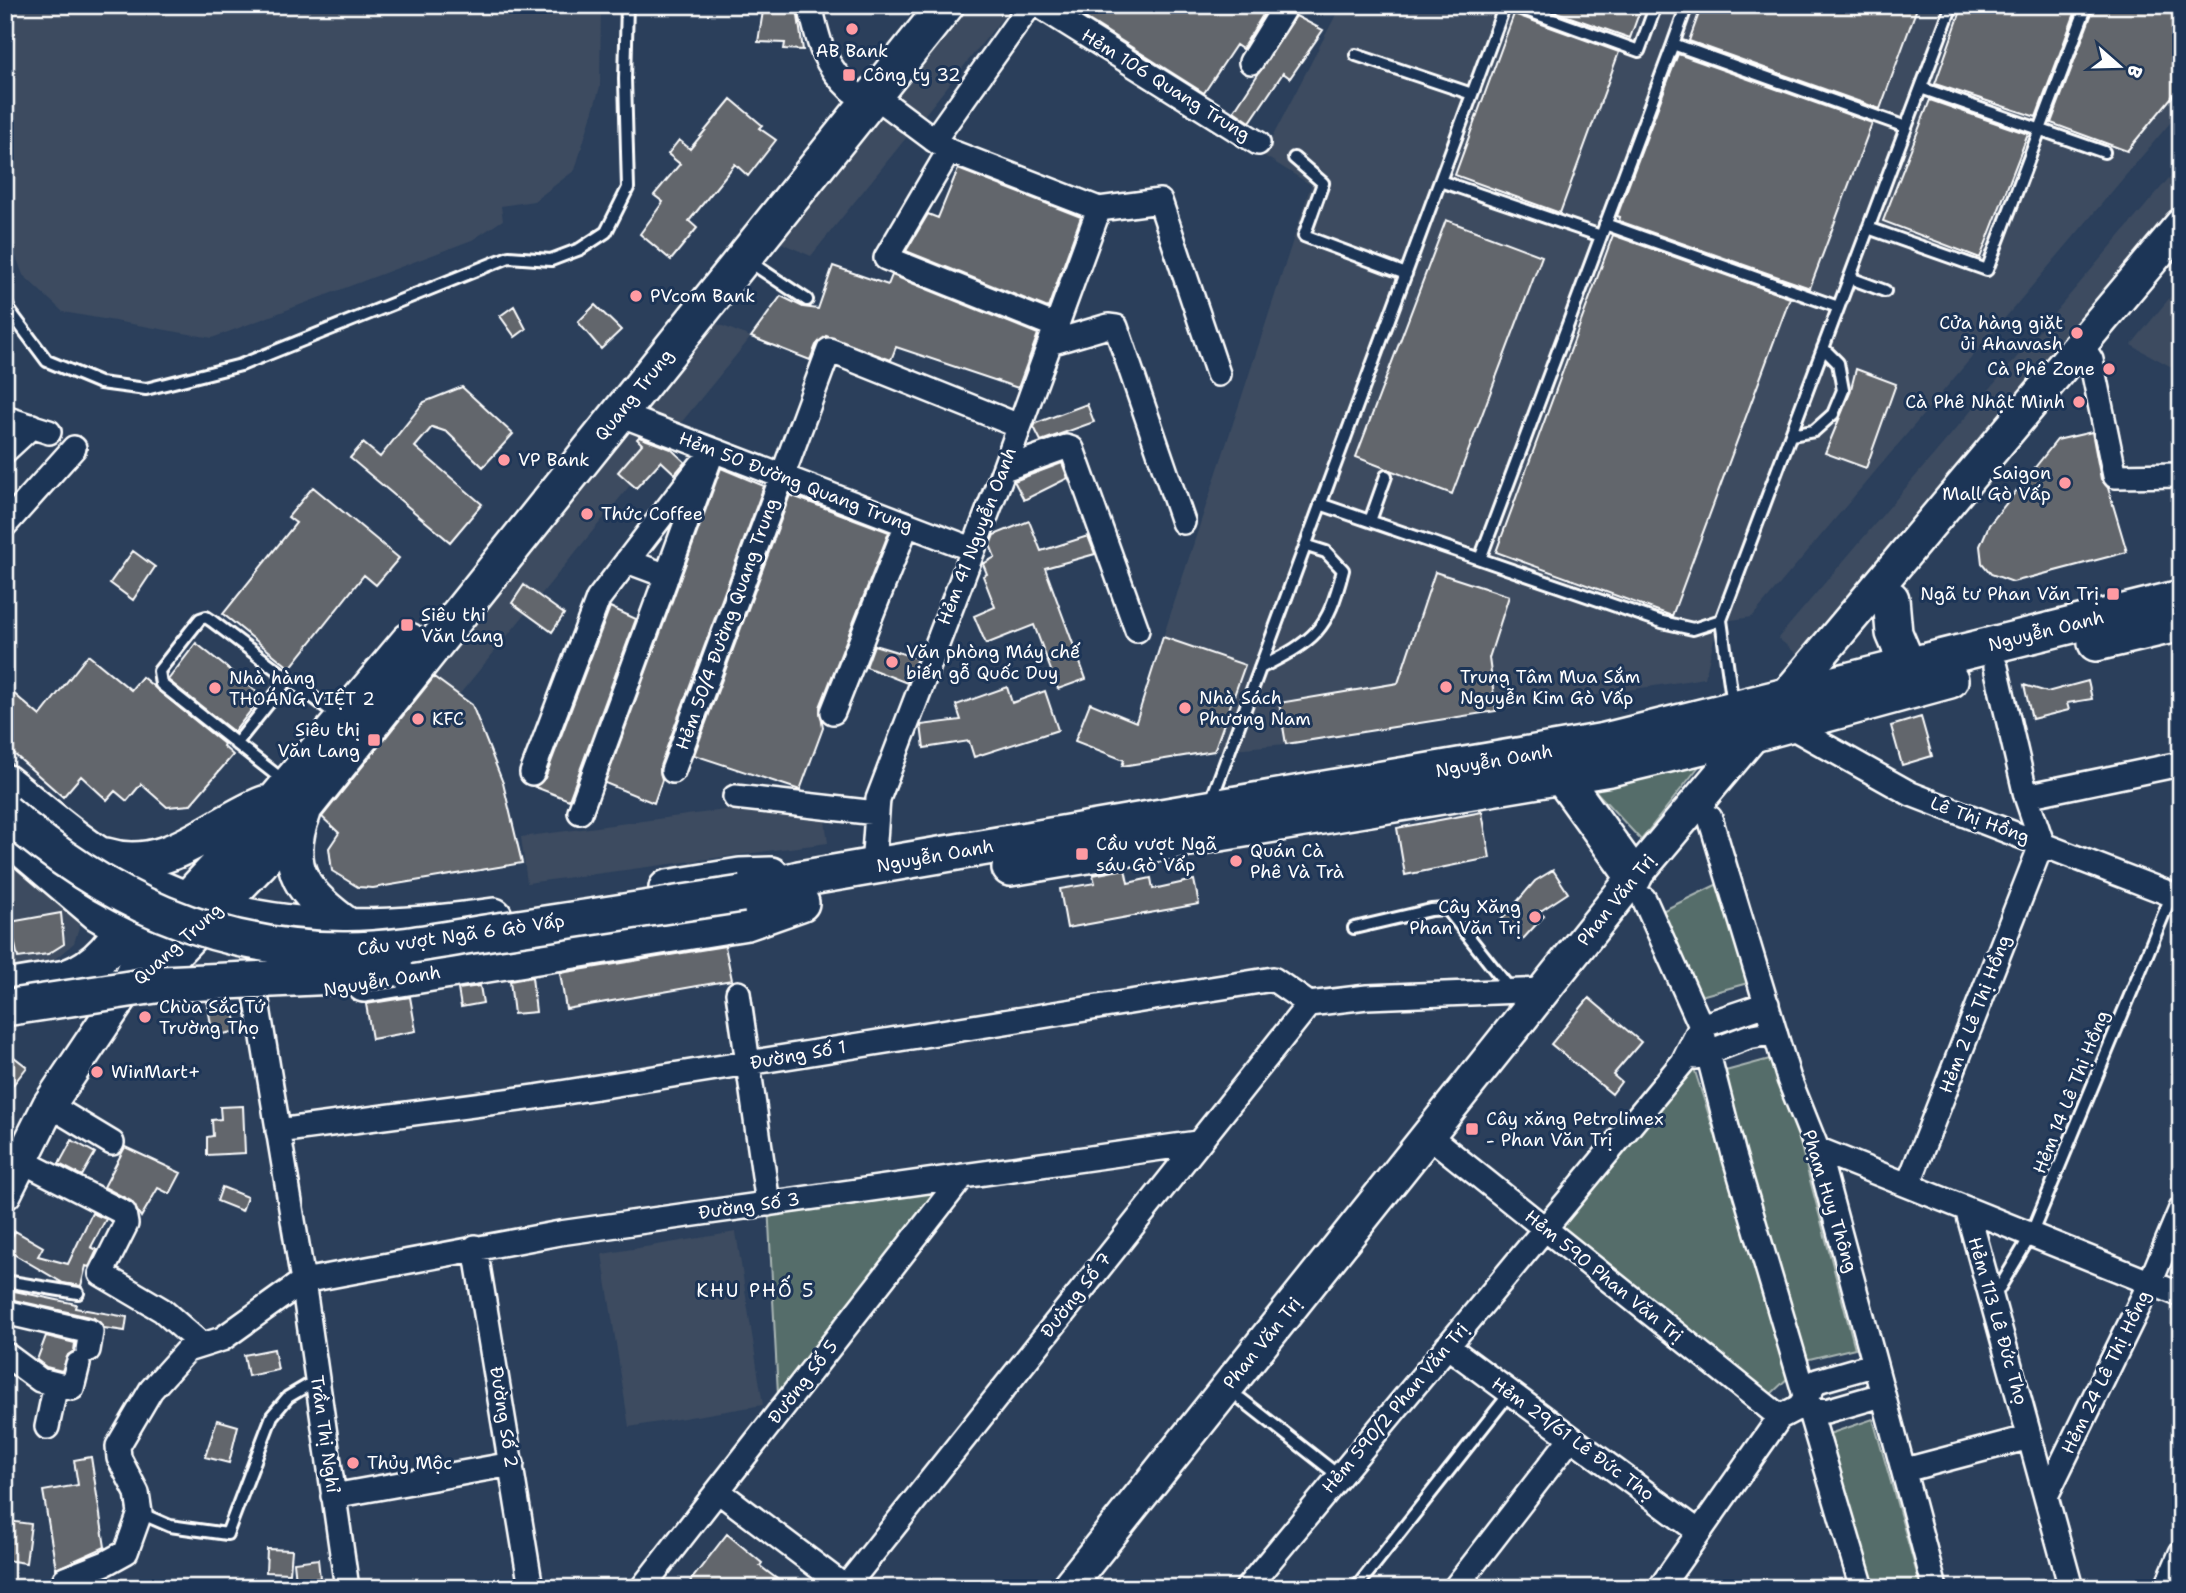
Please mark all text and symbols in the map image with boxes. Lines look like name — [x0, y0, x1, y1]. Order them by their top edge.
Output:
marker: AB Bank — [844, 21, 860, 37]
street label: Hẻm 106 Quang Trung — [1077, 23, 1255, 147]
north arrow — [2084, 32, 2154, 102]
place label: AB Bank — [816, 39, 888, 63]
text: B — [2121, 62, 2148, 82]
place label: Công ty 32 — [863, 63, 961, 87]
marker: Công ty 32 — [841, 67, 857, 83]
place label: PVcom Bank — [650, 284, 755, 308]
marker: PVcom Bank — [628, 288, 644, 304]
place label: Cửa hàng giặt ủi Ahawash — [1939, 311, 2063, 356]
marker: Cửa hàng giặt ủi Ahawash — [2069, 325, 2085, 341]
street label: Quang Trung — [589, 344, 679, 446]
place label: Cà Phê Zone — [1987, 357, 2095, 381]
marker: Cà Phê Zone — [2101, 361, 2117, 377]
place label: Cà Phê Nhật Minh — [1905, 390, 2065, 414]
marker: Cà Phê Nhật Minh — [2071, 394, 2087, 410]
street label: Hẻm 50 Đường Quang Trung — [675, 426, 917, 538]
street label: Hẻm 41 Nguyễn Oanh — [932, 444, 1022, 628]
place label: VP Bank — [518, 448, 590, 472]
marker: VP Bank — [496, 452, 512, 468]
place label: Saigon Mall Gò Vấp — [1942, 461, 2051, 506]
marker: Saigon Mall Gò Vấp — [2057, 475, 2073, 491]
street label: Hẻm 50/4 Đường Quang Trung — [670, 495, 784, 753]
place label: Thức Coffee — [601, 502, 703, 526]
marker: Thức Coffee — [579, 506, 595, 522]
place label: Ngã tư Phan Văn Trị — [1920, 582, 2099, 606]
marker: Ngã tư Phan Văn Trị — [2105, 586, 2121, 602]
place label: Siêu thi Văn Lang — [421, 603, 504, 648]
street label: Nguyễn Oanh — [1986, 605, 2106, 657]
marker: Siêu thi Văn Lang — [399, 617, 415, 633]
place label: Văn phòng Máy chế biến gỗ Quốc Duy — [906, 640, 1081, 685]
marker: Văn phòng Máy chế biến gỗ Quốc Duy — [884, 654, 900, 670]
place label: Trung Tâm Mua Sắm Nguyễn Kim Gò Vấp — [1460, 665, 1640, 710]
place label: Nhà hàng THOÁNG VIỆT 2 — [229, 666, 375, 711]
marker: Trung Tâm Mua Sắm Nguyễn Kim Gò Vấp — [1438, 679, 1454, 695]
marker: Nhà hàng THOÁNG VIỆT 2 — [207, 680, 223, 696]
place label: Nhà Sách Phương Nam — [1199, 686, 1311, 731]
marker: Nhà Sách Phương Nam — [1177, 700, 1193, 716]
place label: KFC — [432, 707, 464, 731]
marker: KFC — [410, 711, 426, 727]
place label: Siêu thị Văn Lang — [277, 718, 360, 763]
marker: Siêu thị Văn Lang — [366, 732, 382, 748]
street label: Nguyễn Oanh — [1434, 739, 1554, 783]
street label: Lê Thị Hồng — [1927, 791, 2033, 849]
place label: Cầu vượt Ngã sáu Gò Vấp — [1096, 832, 1217, 877]
street label: Nguyễn Oanh — [875, 834, 995, 878]
place label: Quán Cà Phê Và Trà — [1250, 839, 1344, 884]
marker: Cầu vượt Ngã sáu Gò Vấp — [1074, 846, 1090, 862]
street label: Phan Văn Trị — [1572, 849, 1660, 951]
marker: Quán Cà Phê Và Trà — [1228, 853, 1244, 869]
place label: Cây Xăng Phan Văn Trị — [1409, 895, 1521, 940]
street label: Quang Trung — [128, 898, 228, 990]
street label: Cầu vượt Ngã 6 Gò Vấp — [356, 909, 566, 961]
marker: Cây Xăng Phan Văn Trị — [1527, 909, 1543, 925]
street label: Hẻm 2 Lê Thị Hồng — [1934, 931, 2016, 1097]
street label: Nguyễn Oanh — [322, 960, 442, 1002]
place label: Chùa Sắc Tứ Trường Thọ — [159, 995, 266, 1040]
street label: Hẻm 14 Lê Thị Hồng — [2027, 1007, 2115, 1177]
marker: Chùa Sắc Tứ Trường Thọ — [137, 1009, 153, 1025]
street label: Đường Số 1 — [748, 1035, 848, 1075]
place label: WinMart+ — [111, 1060, 201, 1084]
marker: WinMart+ — [89, 1064, 105, 1080]
place label: Cây xăng Petrolimex - Phan Văn Trị — [1486, 1107, 1664, 1152]
marker: Cây xăng Petrolimex - Phan Văn Trị — [1464, 1121, 1480, 1137]
street label: Phạm Huy Thông — [1797, 1127, 1863, 1275]
street label: Đường Số 3 — [697, 1187, 801, 1225]
street label: Hẻm 590 Phan Văn Trị — [1520, 1204, 1688, 1348]
street label: Hẻm 113 Lê Đức Thọ — [1963, 1234, 2033, 1408]
street label: Đường Số 7 — [1035, 1247, 1117, 1343]
district label: KHU PHỐ 5 — [696, 1275, 816, 1303]
street label: Hẻm 24 Lê Thị Hồng — [2056, 1286, 2156, 1458]
street label: Phan Văn Trị — [1218, 1292, 1306, 1394]
street label: Hẻm 590/2 Phan Văn Trị — [1316, 1318, 1474, 1498]
street label: Đường Số 5 — [763, 1335, 843, 1429]
street label: Đường Số 2 — [484, 1365, 524, 1469]
street label: Hẻm 29/61 Lê Đức Thọ — [1487, 1372, 1659, 1506]
street label: Trần Thị Nghỉ — [305, 1374, 345, 1495]
place label: Thủy Mộc — [367, 1451, 452, 1475]
marker: Thủy Mộc — [345, 1455, 361, 1471]

